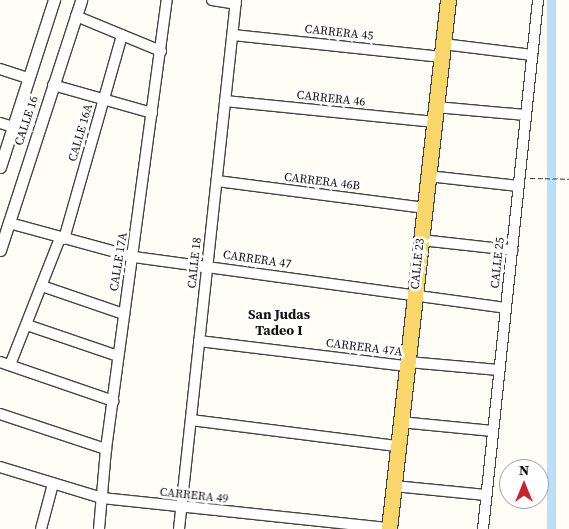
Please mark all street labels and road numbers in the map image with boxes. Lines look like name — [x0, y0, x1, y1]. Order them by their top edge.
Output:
street label: CARRERA 45 — [304, 22, 374, 44]
street label: CARRERA 46 — [296, 88, 366, 110]
street label: CALLE 16 — [12, 94, 42, 148]
street label: CALLE 16A — [66, 103, 96, 163]
street label: CARRERA 46B — [283, 170, 361, 194]
street label: CALLE 17A — [107, 232, 131, 292]
street label: CALLE 18 — [185, 237, 205, 289]
street label: CALLE 25 — [488, 237, 508, 289]
street label: CALLE 23 — [408, 238, 428, 290]
street label: CARRERA 47 — [222, 248, 292, 272]
street label: CARRERA 47A — [325, 336, 403, 360]
street label: CARRERA 49 — [159, 485, 229, 507]

